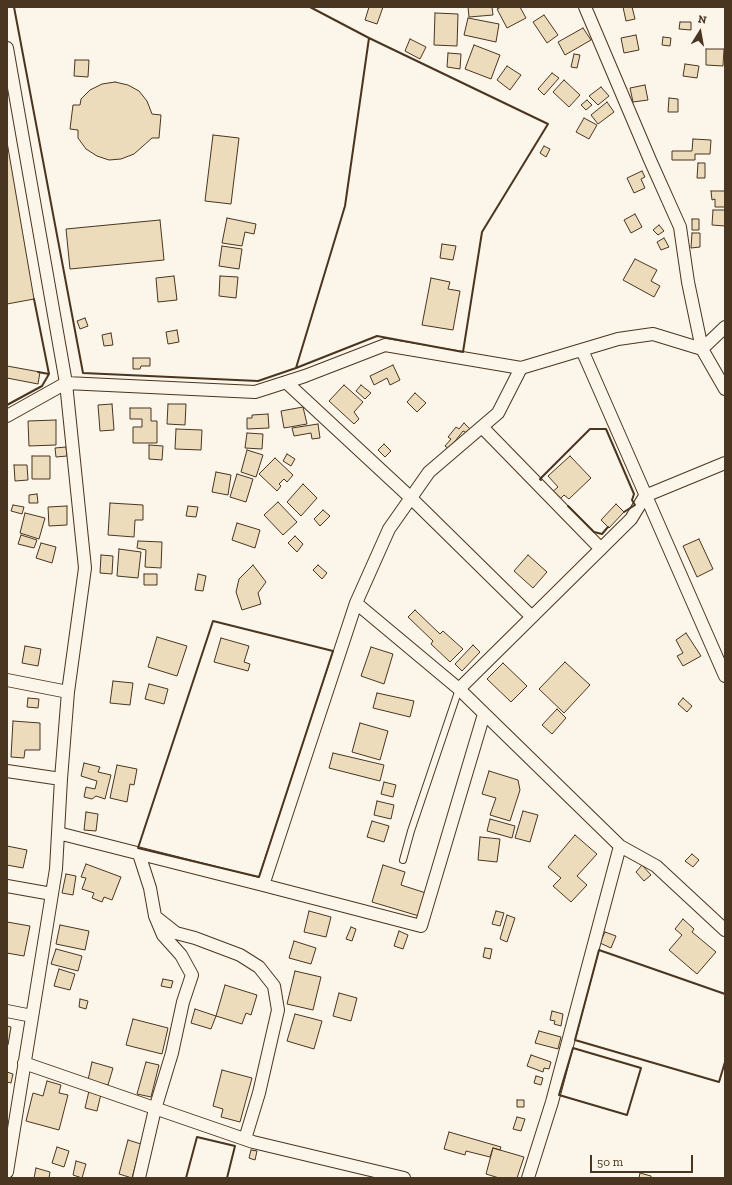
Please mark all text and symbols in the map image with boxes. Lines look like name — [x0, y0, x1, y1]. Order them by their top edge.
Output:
north arrow — [680, 12, 720, 52]
text: N — [697, 13, 708, 27]
scale bar — [592, 1147, 695, 1173]
text: 50 m — [597, 1155, 623, 1169]

